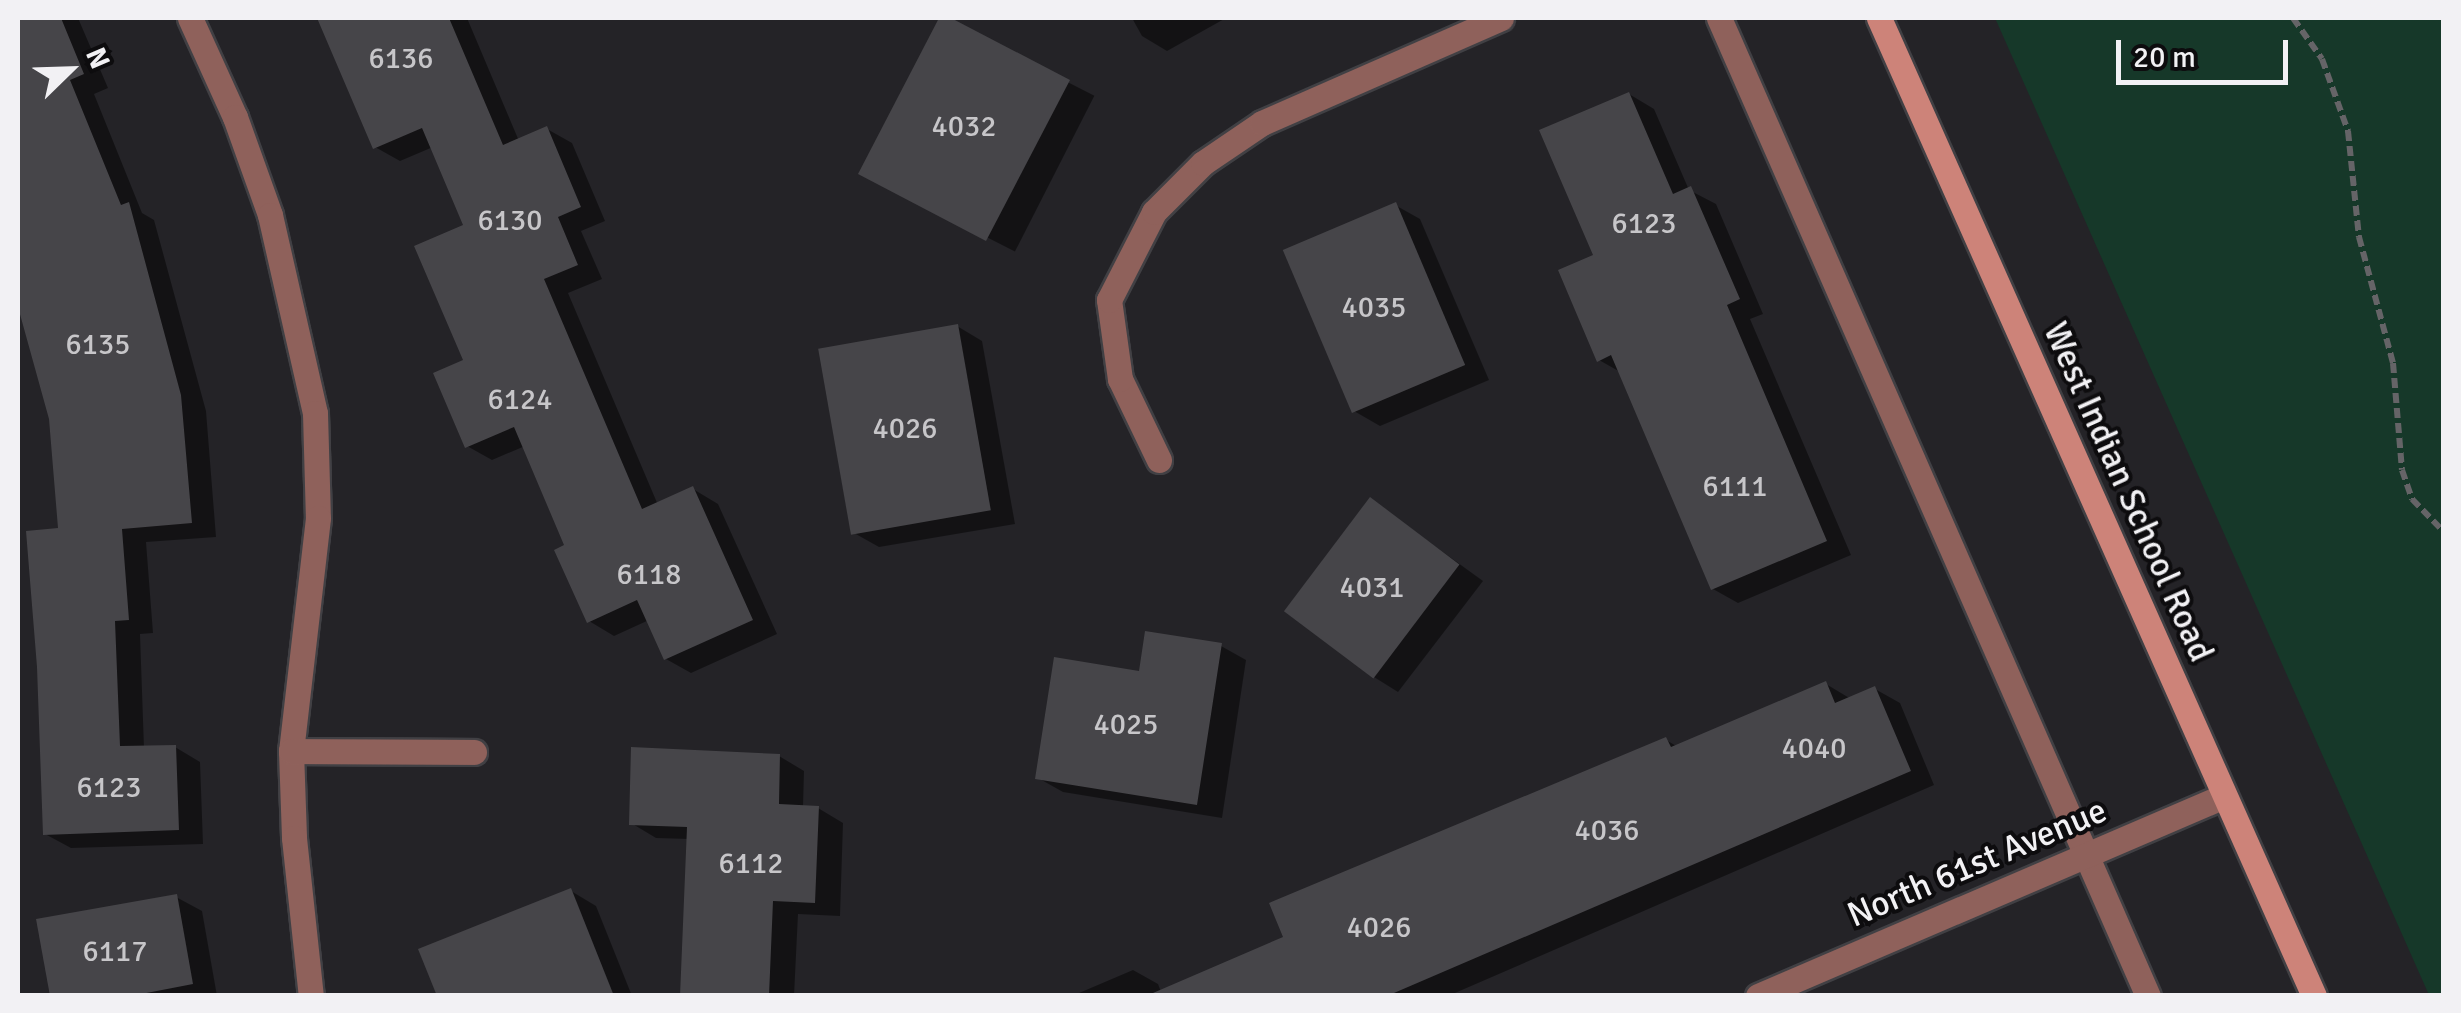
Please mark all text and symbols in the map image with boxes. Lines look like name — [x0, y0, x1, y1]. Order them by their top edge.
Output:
north arrow — [20, 20, 120, 120]
scale bar — [2121, 20, 2294, 82]
text: 20 m — [2133, 39, 2196, 76]
house number: 6136 — [369, 41, 433, 77]
text: N — [78, 43, 117, 74]
house number: 4032 — [932, 109, 996, 145]
house number: 6130 — [478, 203, 542, 239]
house number: 6123 — [1612, 206, 1676, 242]
house number: 4035 — [1342, 290, 1406, 326]
street label: West Indian School Road — [2034, 316, 2222, 668]
house number: 6135 — [66, 327, 130, 363]
house number: 6124 — [488, 382, 552, 418]
house number: 4026 — [873, 411, 937, 447]
house number: 6111 — [1703, 469, 1767, 505]
house number: 6118 — [617, 557, 681, 593]
house number: 4031 — [1340, 570, 1404, 606]
house number: 4025 — [1094, 707, 1158, 743]
house number: 4040 — [1782, 731, 1846, 767]
house number: 6123 — [77, 770, 141, 806]
street label: North 61st Avenue — [1841, 790, 2113, 936]
house number: 4036 — [1575, 813, 1639, 849]
house number: 6112 — [719, 846, 783, 882]
house number: 4026 — [1347, 910, 1411, 946]
house number: 6117 — [83, 934, 147, 970]

